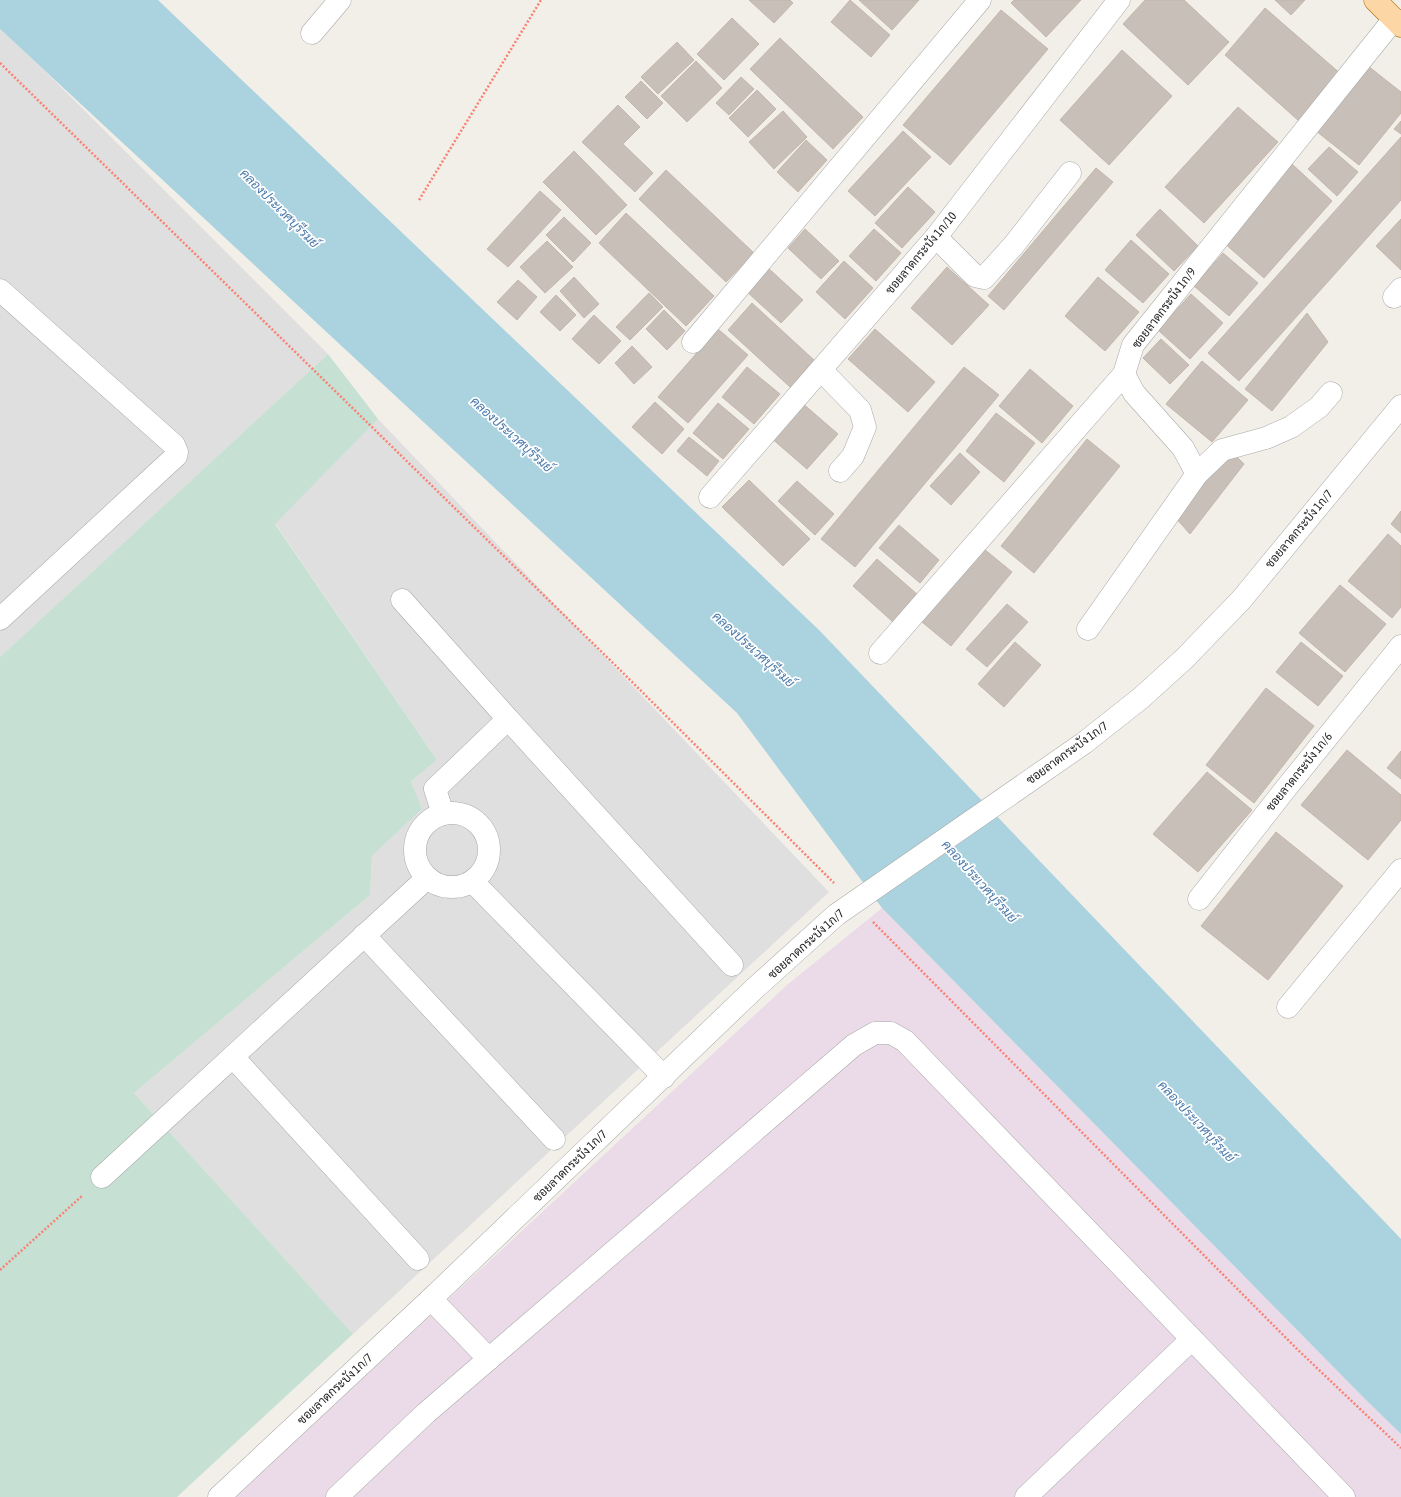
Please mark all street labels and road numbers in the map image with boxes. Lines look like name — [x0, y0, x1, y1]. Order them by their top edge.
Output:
street label: ซอยลาดกระบัง 1ก/10 — [883, 209, 960, 297]
street label: ซอยลาดกระบัง 1ก/9 — [1129, 265, 1199, 351]
street label: ซอยลาดกระบัง 1ก/7 — [1262, 487, 1336, 571]
street label: ซอยลาดกระบัง 1ก/7 — [1023, 719, 1111, 787]
street label: ซอยลาดกระบัง 1ก/6 — [1263, 729, 1335, 814]
street label: ซอยลาดกระบัง 1ก/7 — [765, 906, 847, 982]
street label: ซอยลาดกระบัง 1ก/7 — [530, 1127, 610, 1205]
street label: ซอยลาดกระบัง 1ก/7 — [295, 1350, 376, 1427]

